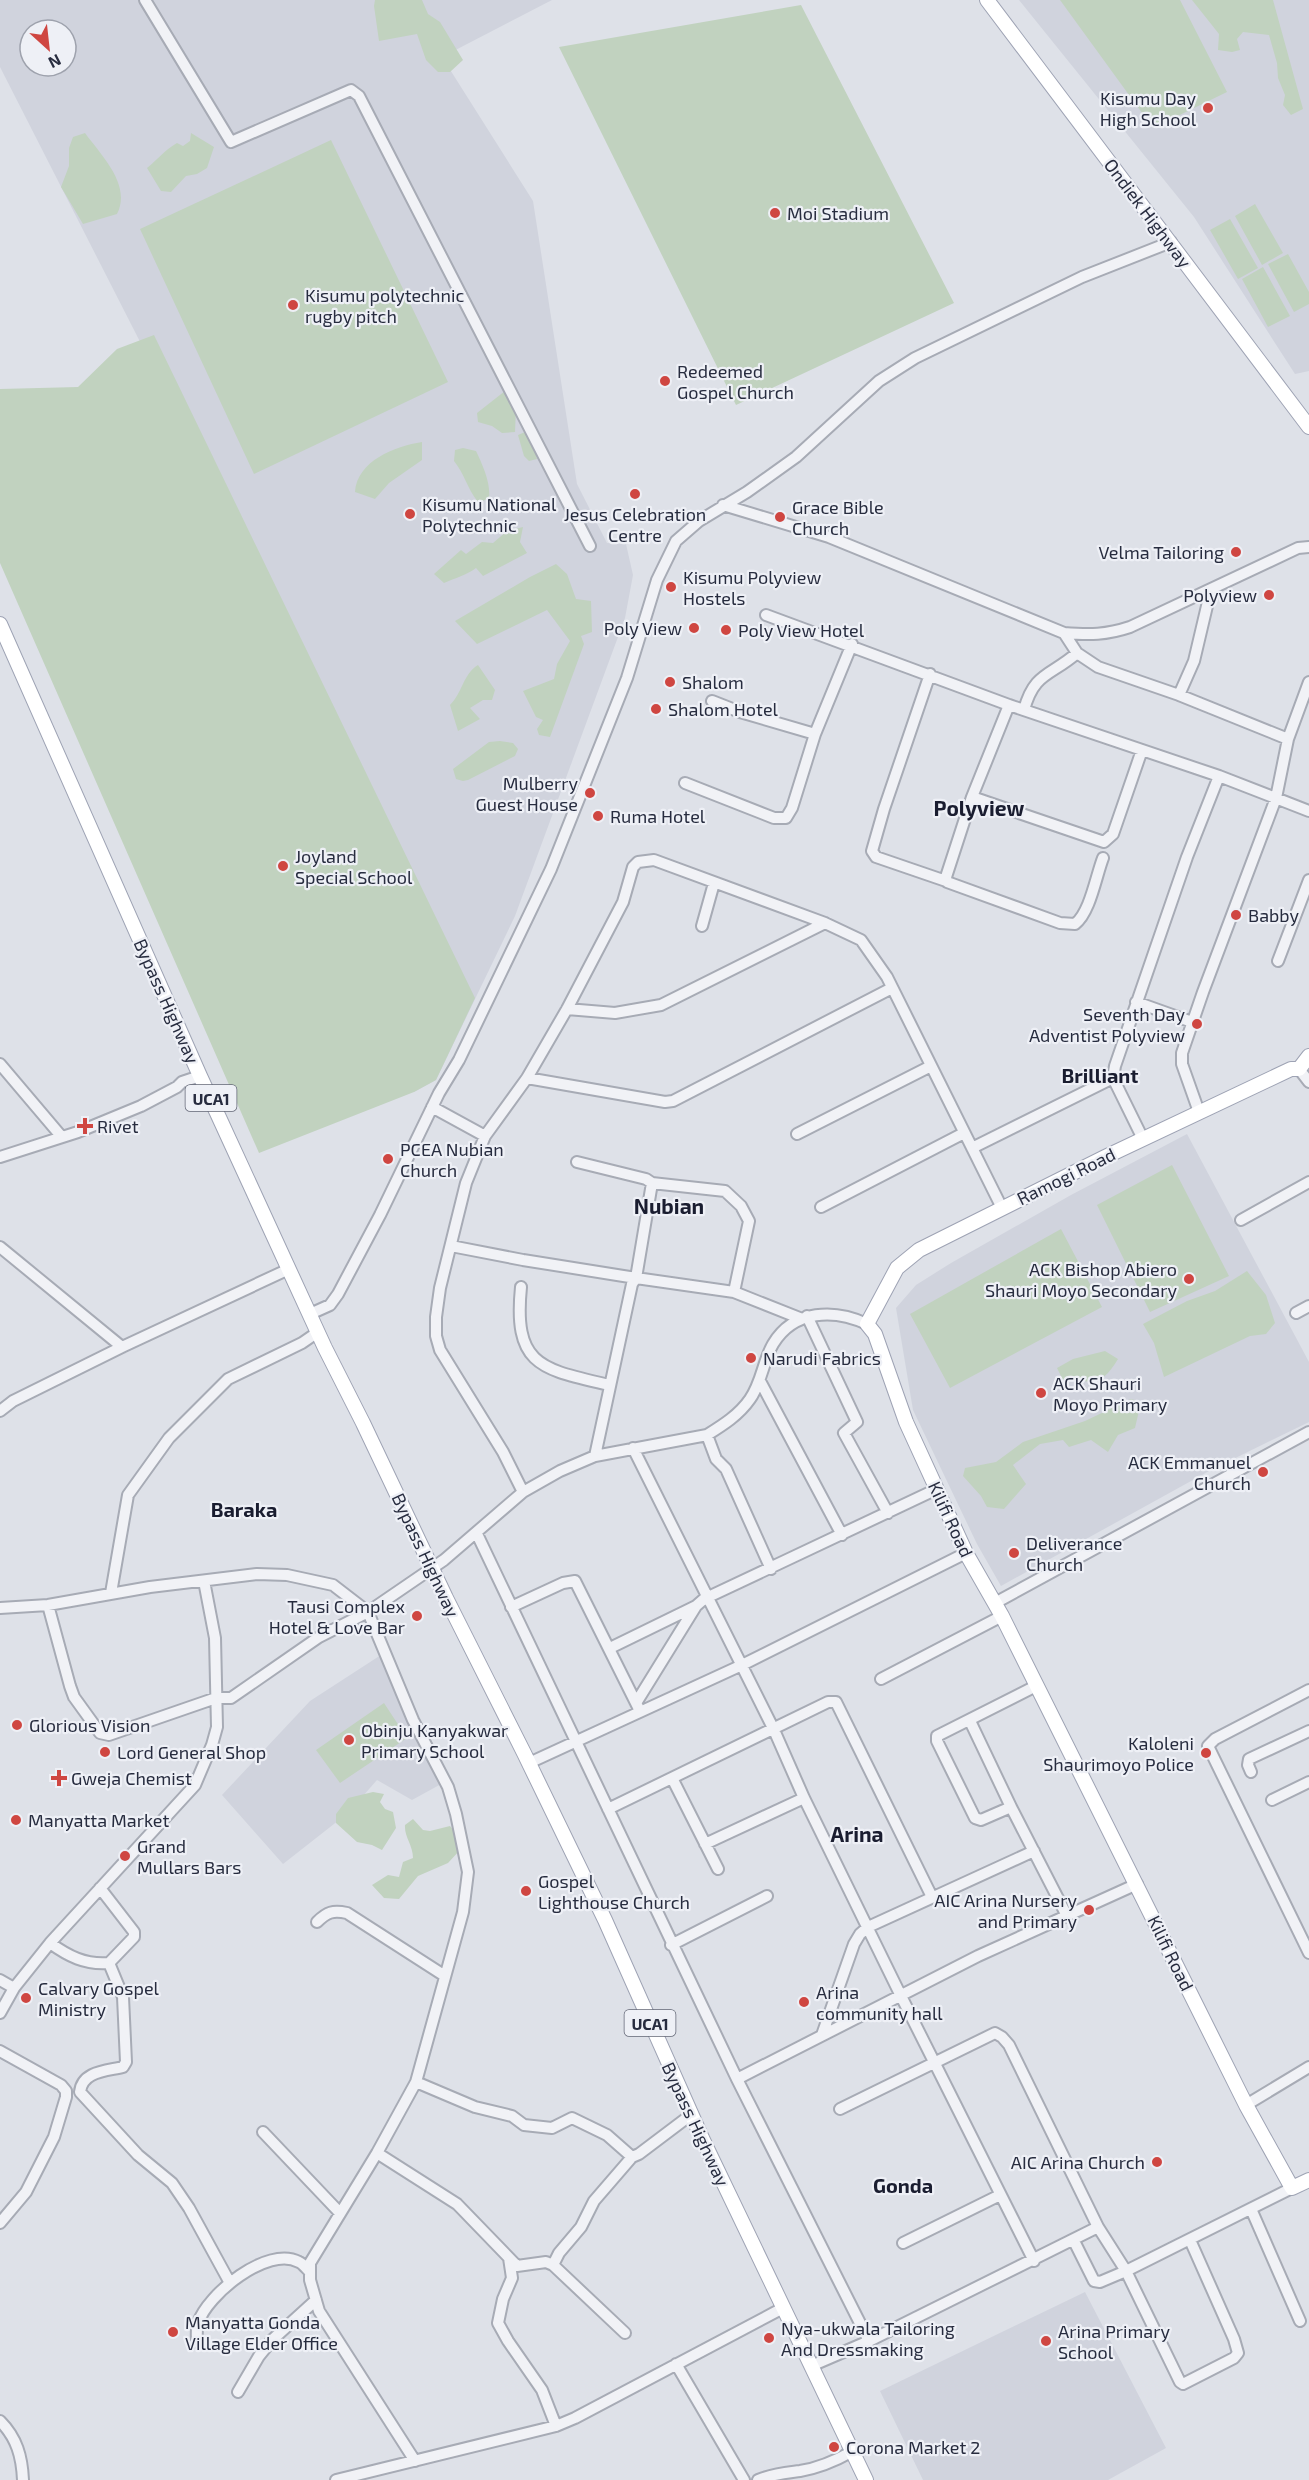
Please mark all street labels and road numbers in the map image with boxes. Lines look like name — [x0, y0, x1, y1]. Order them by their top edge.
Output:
street label: Ondiek Highway — [1100, 154, 1197, 272]
street label: Bypass Highway — [130, 935, 205, 1067]
road number: UCA1 — [186, 1085, 236, 1111]
street label: Ramogi Road — [1013, 1143, 1119, 1209]
street label: Kilifi Road — [924, 1478, 978, 1560]
street label: Bypass Highway — [388, 1489, 465, 1621]
street label: Kilifi Road — [1143, 1912, 1199, 1994]
road number: UCA1 — [624, 2010, 676, 2036]
street label: Bypass Highway — [658, 2058, 735, 2190]

